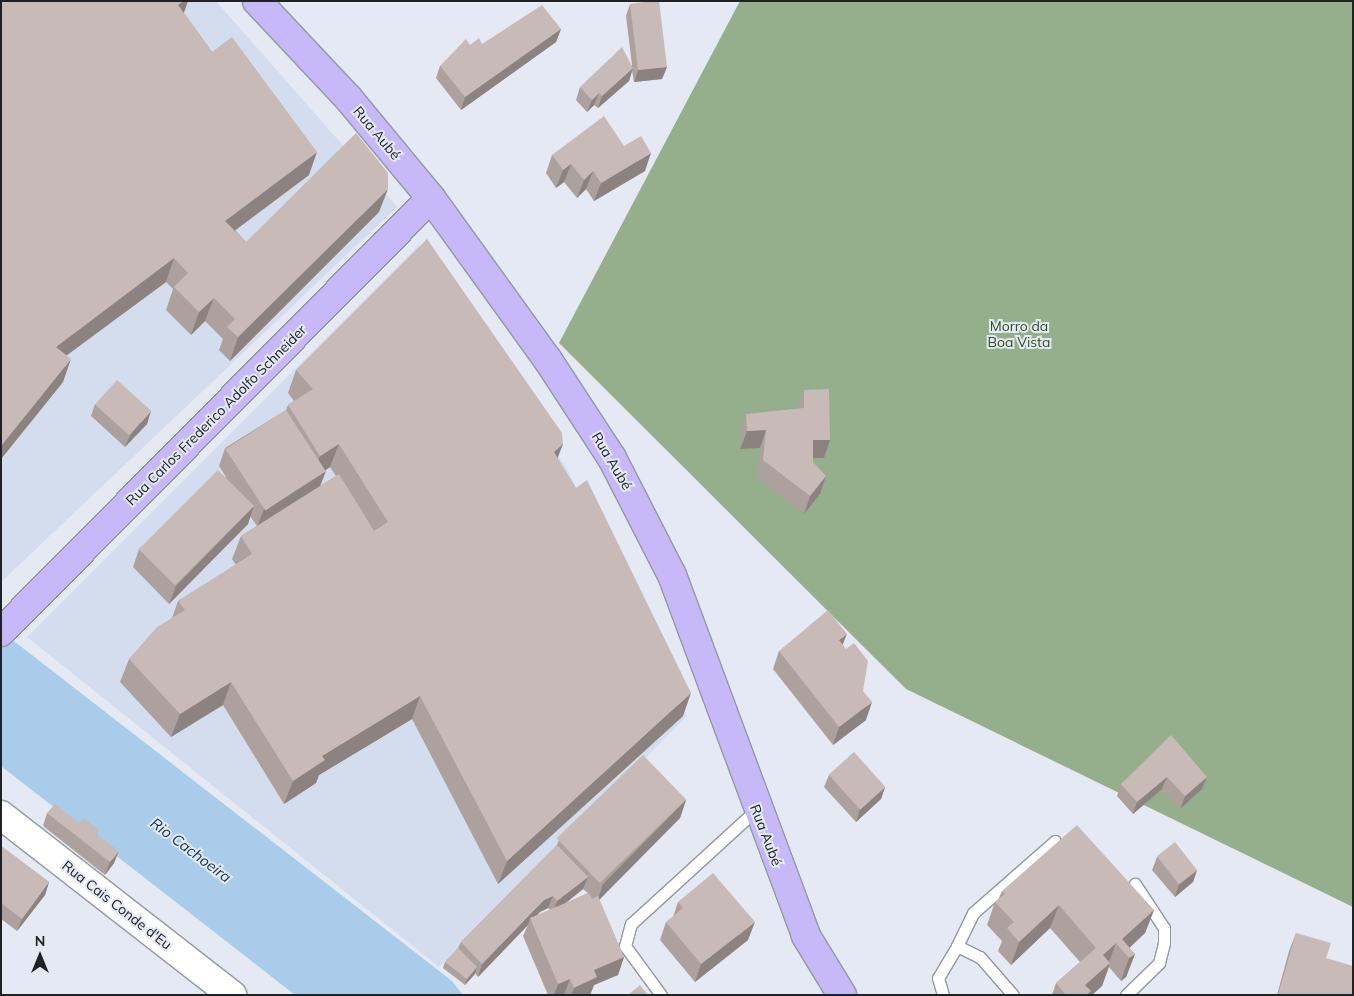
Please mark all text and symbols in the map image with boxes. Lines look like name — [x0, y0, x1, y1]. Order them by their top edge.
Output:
street label: Rua Aubé — [350, 103, 404, 163]
park label: Morro da Boa Vista — [988, 318, 1050, 351]
street label: Rua Carlos Frederico Adolfo Schneider — [122, 321, 310, 509]
street label: Rua Aubé — [588, 429, 636, 493]
street label: Rua Aubé — [747, 802, 785, 868]
water label: Rio Cachoeira — [147, 814, 235, 886]
street label: Rua Cais Conde d'Eu — [59, 857, 175, 953]
north arrow — [15, 931, 65, 981]
text: N — [35, 932, 45, 950]

